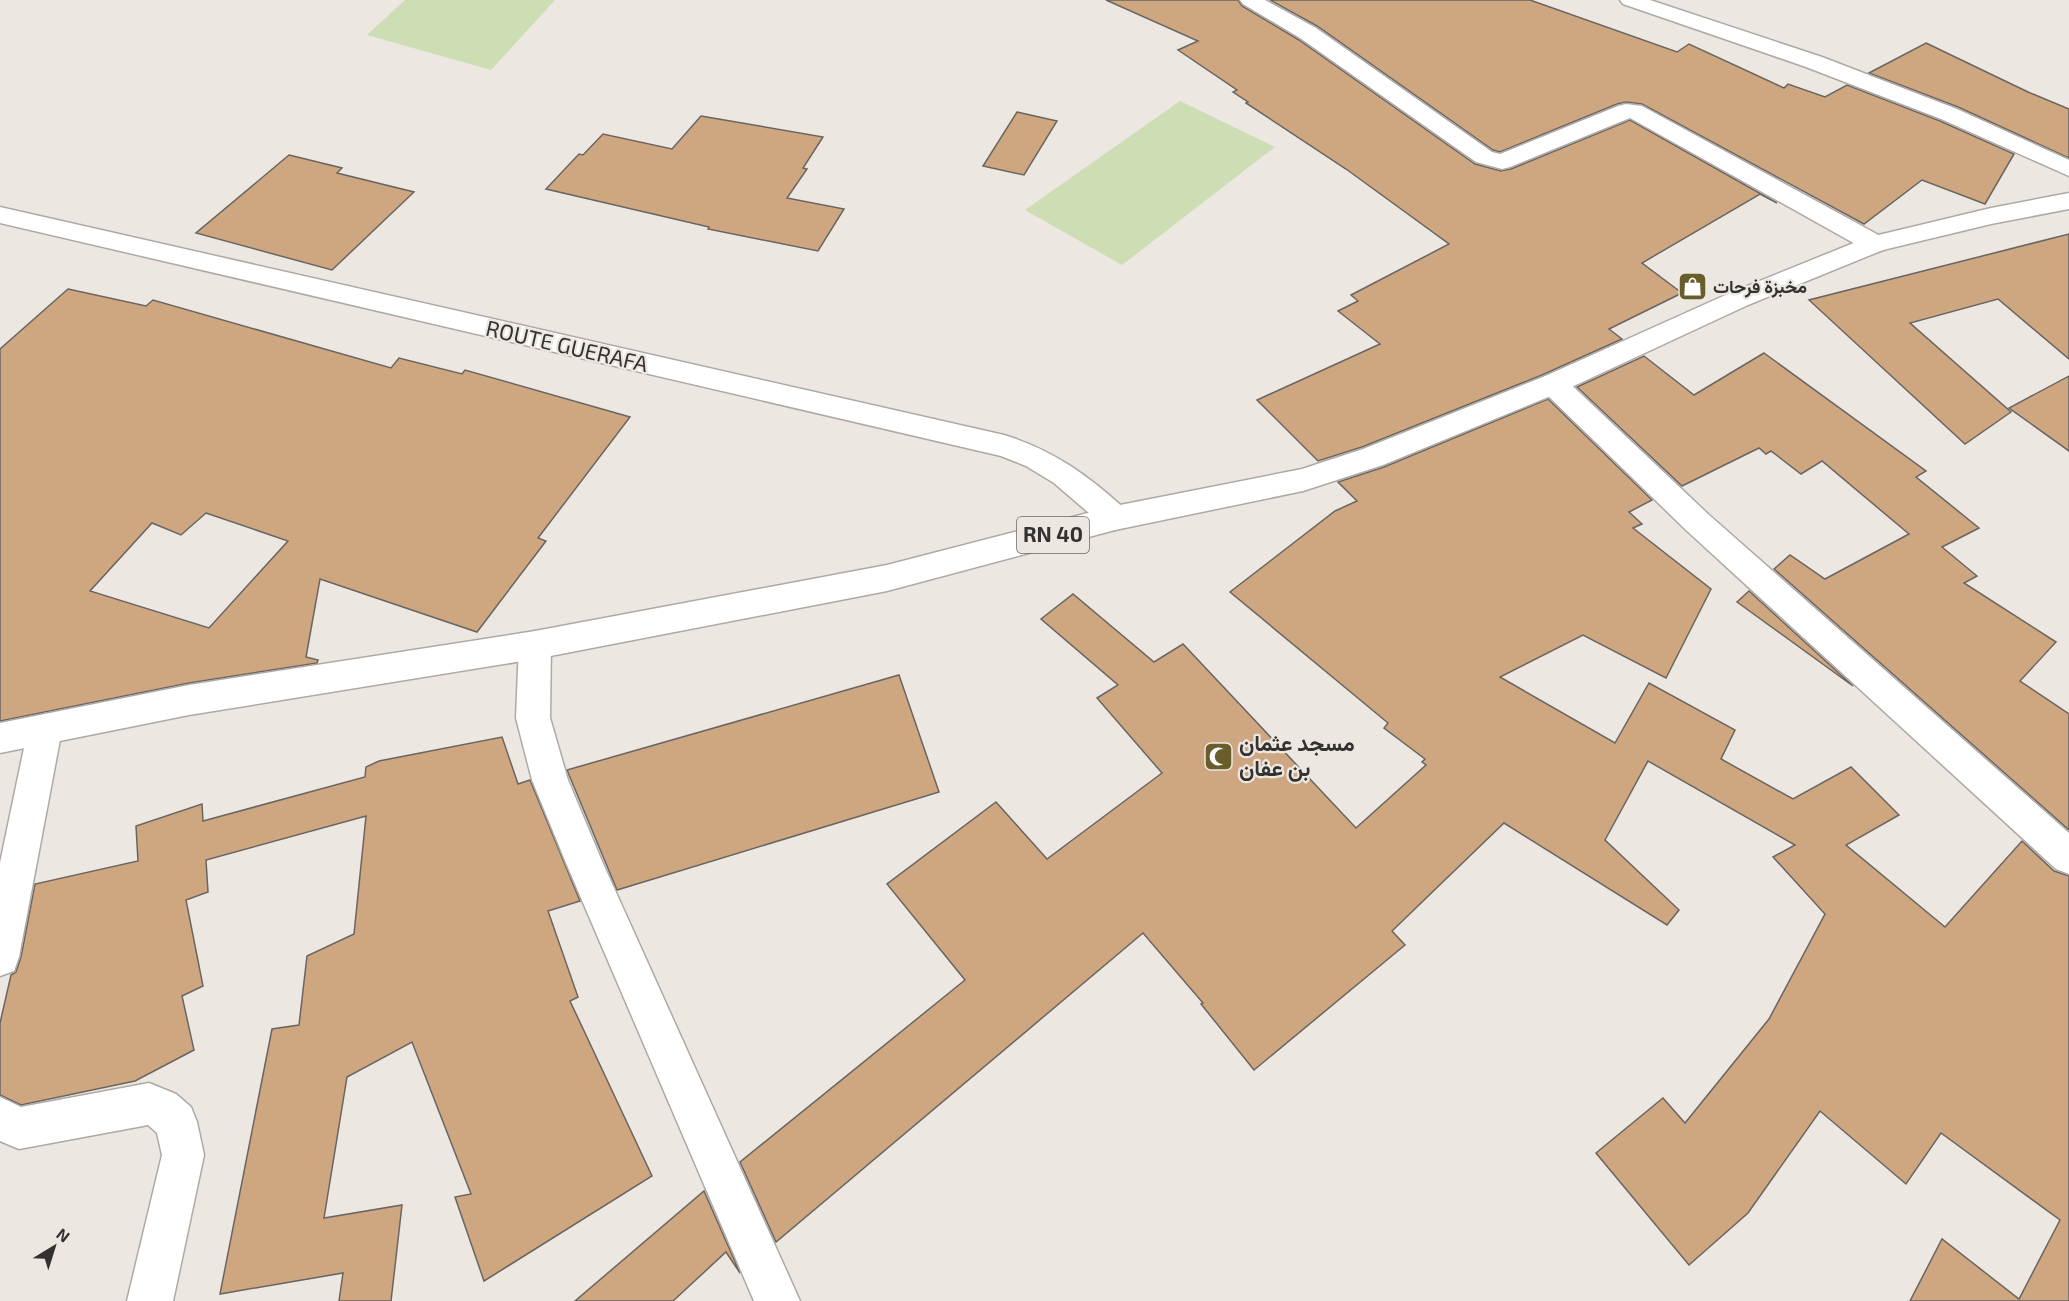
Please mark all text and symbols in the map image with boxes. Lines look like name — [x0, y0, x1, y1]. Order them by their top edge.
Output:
shop icon: مخبزة فرحات — [1676, 271, 1708, 303]
place label: مخبزة فرحات — [1713, 275, 1807, 298]
street label: ROUTE GUERAFA — [484, 314, 651, 376]
road number: RN 40 — [1017, 517, 1089, 553]
place label: مسجد عثمان بن عفان — [1239, 729, 1355, 782]
mosque icon: مسجد عثمان بن عفان — [1202, 740, 1234, 772]
north arrow — [24, 1217, 84, 1277]
text: N — [53, 1224, 74, 1246]

